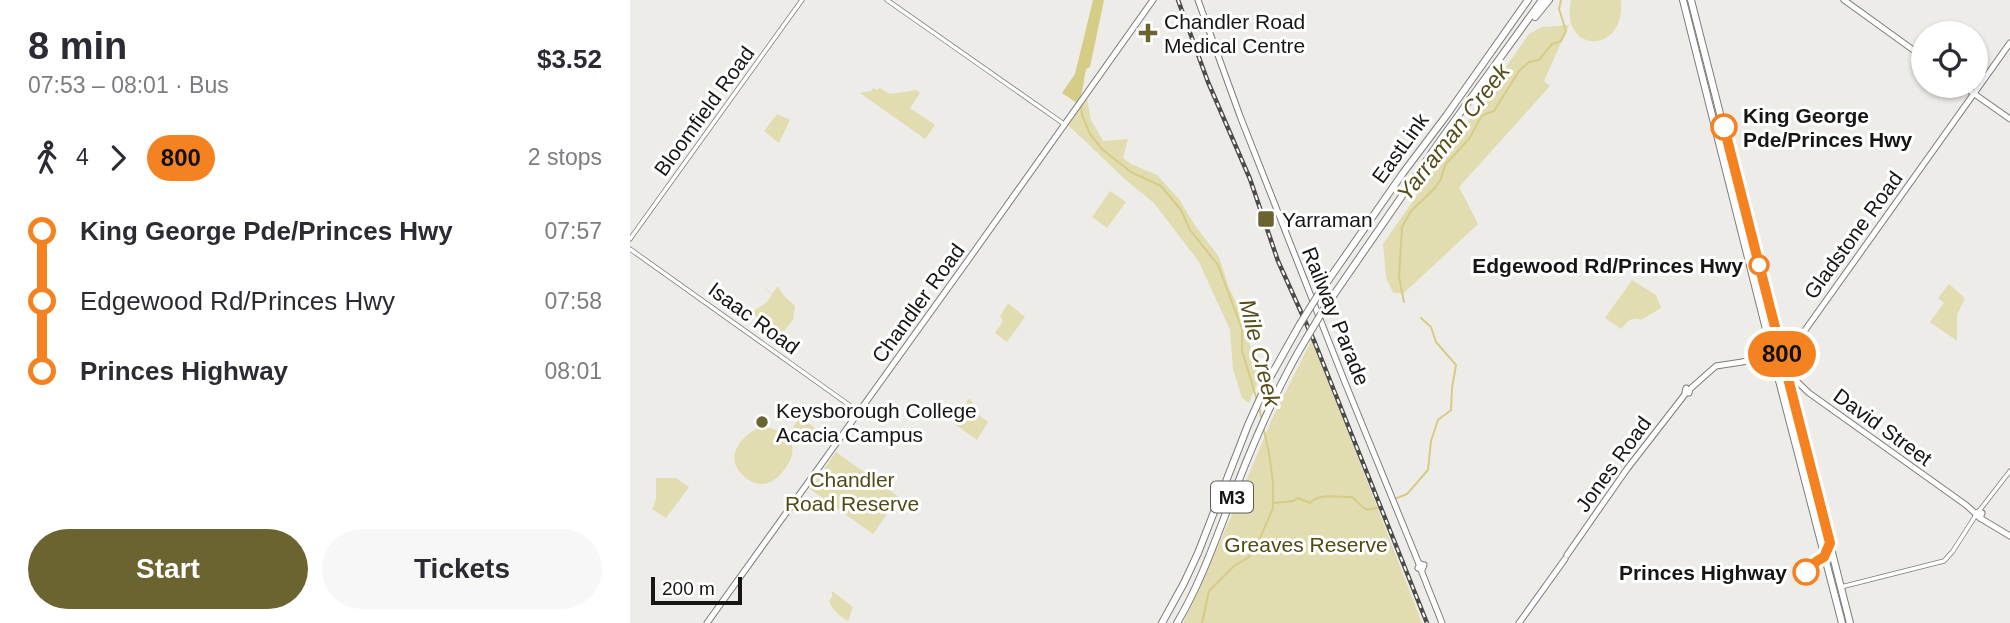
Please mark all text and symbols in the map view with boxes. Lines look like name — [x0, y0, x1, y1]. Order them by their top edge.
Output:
place label: Chandler Road Medical Centre — [1164, 10, 1305, 57]
map controls — [1911, 21, 1988, 98]
button: locate — [1911, 21, 1988, 98]
marker: Chandler Road Medical Centre — [1138, 23, 1158, 43]
text: 8 min — [28, 25, 127, 67]
street label: Bloomfield Road — [649, 42, 759, 180]
text: $3.52 — [537, 44, 602, 74]
water label: Yarraman Creek — [1391, 57, 1516, 206]
text: 07:53 – 08:01 · Bus — [28, 72, 229, 98]
place label: King George Pde/Princes Hwy — [1743, 104, 1913, 151]
street label: EastLink — [1367, 108, 1433, 187]
marker: King George Pde/Princes Hwy — [1711, 114, 1737, 140]
icon: walk — [28, 139, 66, 177]
icon: forward — [99, 139, 137, 177]
text: 4 — [76, 144, 89, 170]
text: 800 — [161, 144, 201, 171]
text: 2 stops — [528, 144, 602, 170]
street label: Gladstone Road — [1799, 167, 1907, 303]
place label: Yarraman — [1282, 208, 1373, 231]
marker: Yarraman — [1256, 209, 1276, 229]
text: King George Pde/Princes Hwy — [80, 216, 453, 246]
text: 07:57 — [544, 218, 602, 244]
street label: Chandler Road — [867, 239, 969, 367]
street label: Railway Parade — [1298, 244, 1374, 388]
place label: Edgewood Rd/Princes Hwy — [1472, 254, 1743, 277]
marker: Edgewood Rd/Princes Hwy — [1749, 255, 1769, 275]
street label: Isaac Road — [704, 277, 804, 359]
text: Edgewood Rd/Princes Hwy — [80, 286, 395, 316]
text: 07:58 — [544, 288, 602, 314]
water label: Mile Creek — [1234, 297, 1286, 411]
line badge: 800 — [1742, 331, 1822, 377]
text: 800 — [1762, 340, 1802, 367]
text: Princes Highway — [80, 356, 288, 386]
text: 08:01 — [544, 358, 602, 384]
street label: David Street — [1829, 384, 1937, 470]
place label: Keysborough College Acacia Campus — [776, 399, 977, 446]
street label: Jones Road — [1571, 412, 1655, 516]
marker: Keysborough College Acacia Campus — [754, 414, 770, 430]
park label: Chandler Road Reserve — [785, 468, 919, 515]
road number: M3 — [1211, 482, 1253, 512]
button: Start — [28, 529, 308, 609]
button: Tickets — [322, 529, 602, 609]
park label: Greaves Reserve — [1224, 533, 1388, 556]
marker: Princes Highway — [1793, 559, 1819, 585]
place label: Princes Highway — [1619, 561, 1787, 584]
scale bar — [651, 574, 742, 606]
text: 200 m — [662, 578, 715, 599]

